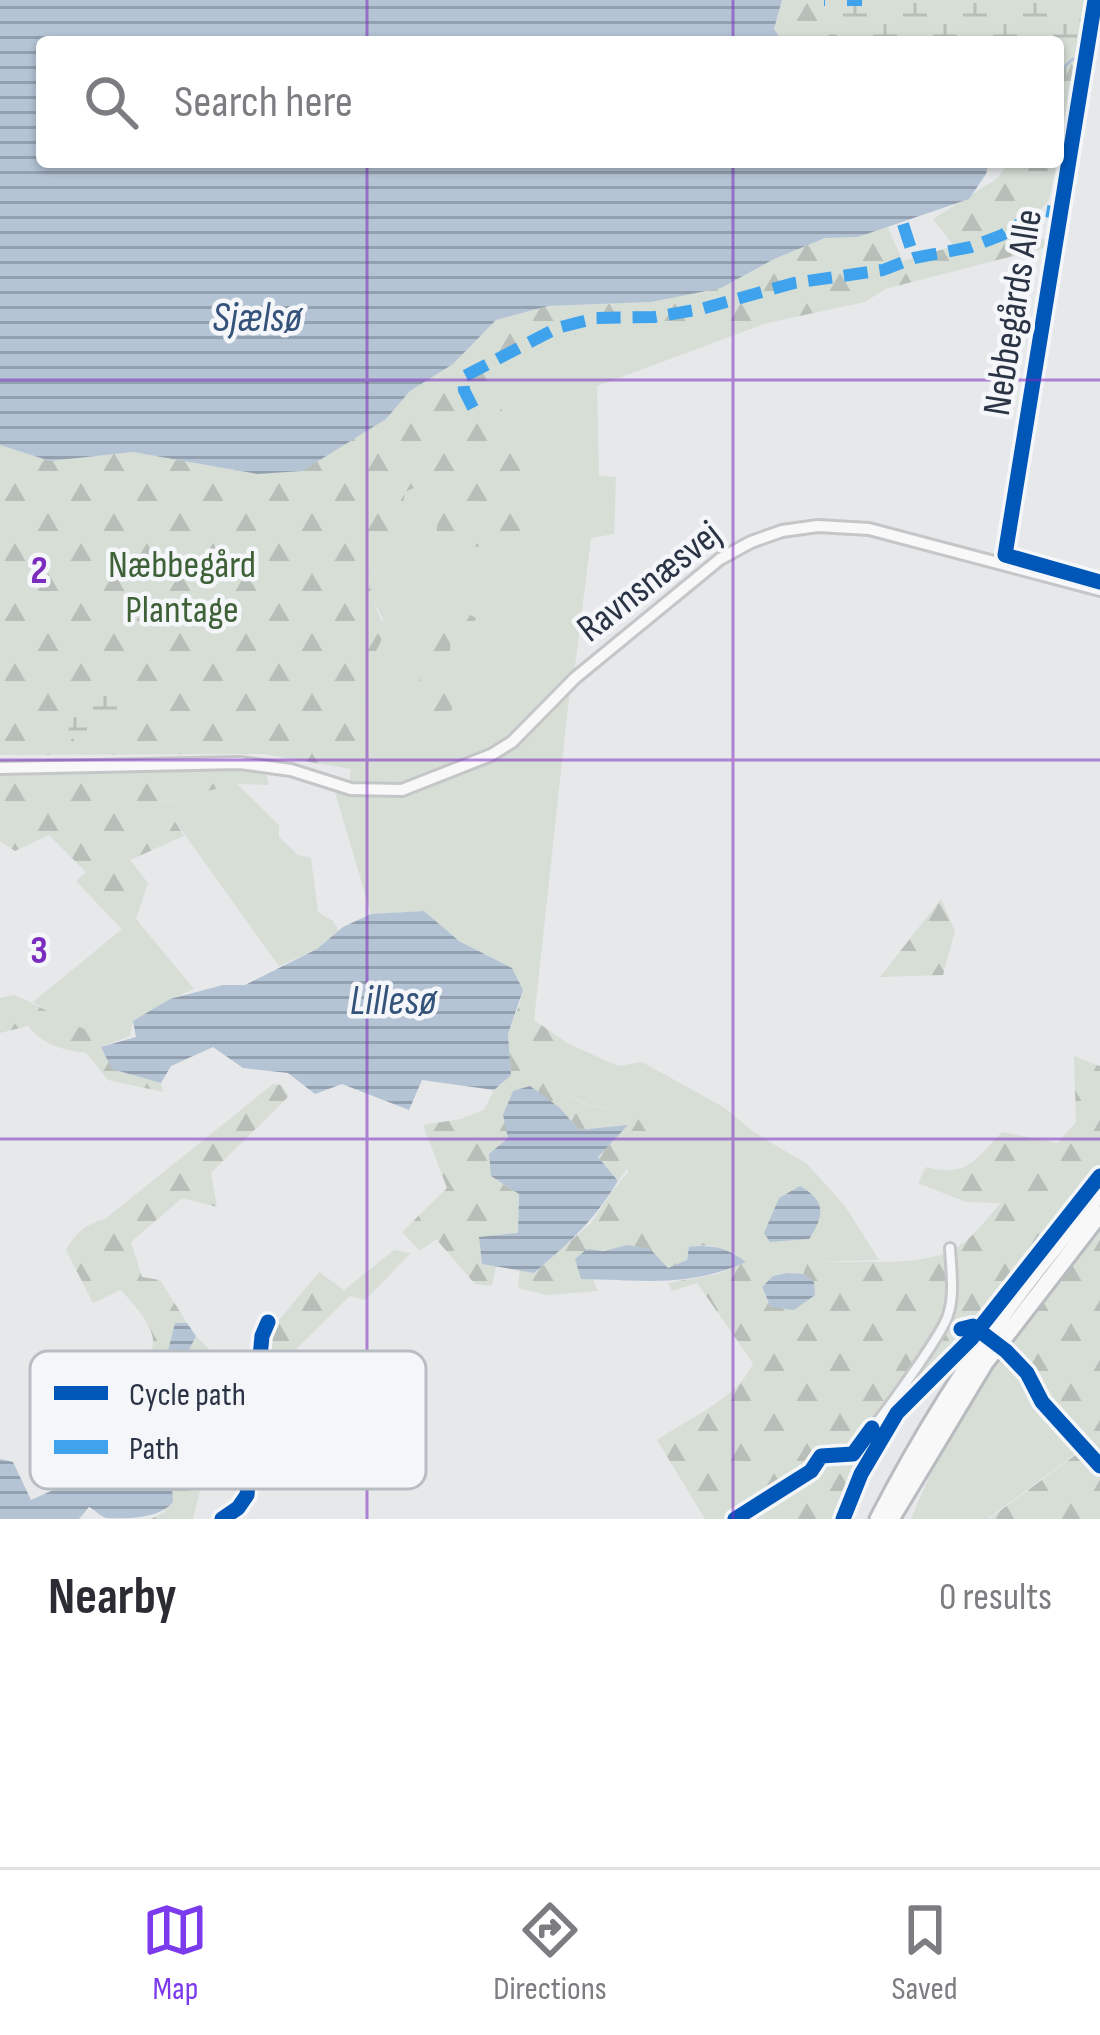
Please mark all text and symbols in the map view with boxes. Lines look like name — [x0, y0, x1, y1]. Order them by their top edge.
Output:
search box — [36, 36, 1064, 168]
icon: search — [78, 69, 144, 135]
text: Search here — [174, 75, 353, 130]
street label: Nebbegårds Alle — [974, 206, 1053, 419]
water label: Sjælsø — [212, 293, 304, 344]
street label: Ravnsnæsvej — [568, 511, 731, 653]
park label: Næbbegård Plantage — [108, 542, 256, 634]
text: 2 — [30, 548, 48, 595]
text: 3 — [30, 928, 48, 975]
water label: Lillesø — [350, 976, 438, 1027]
legend — [30, 1351, 426, 1489]
text: Cycle path — [129, 1375, 246, 1415]
text: Path — [129, 1429, 179, 1469]
text: Nearby — [48, 1567, 177, 1628]
text: 0 results — [939, 1574, 1052, 1621]
tab: Map — [142, 1897, 208, 2009]
tab: Directions — [493, 1897, 607, 2009]
tab: Saved — [891, 1897, 958, 2009]

